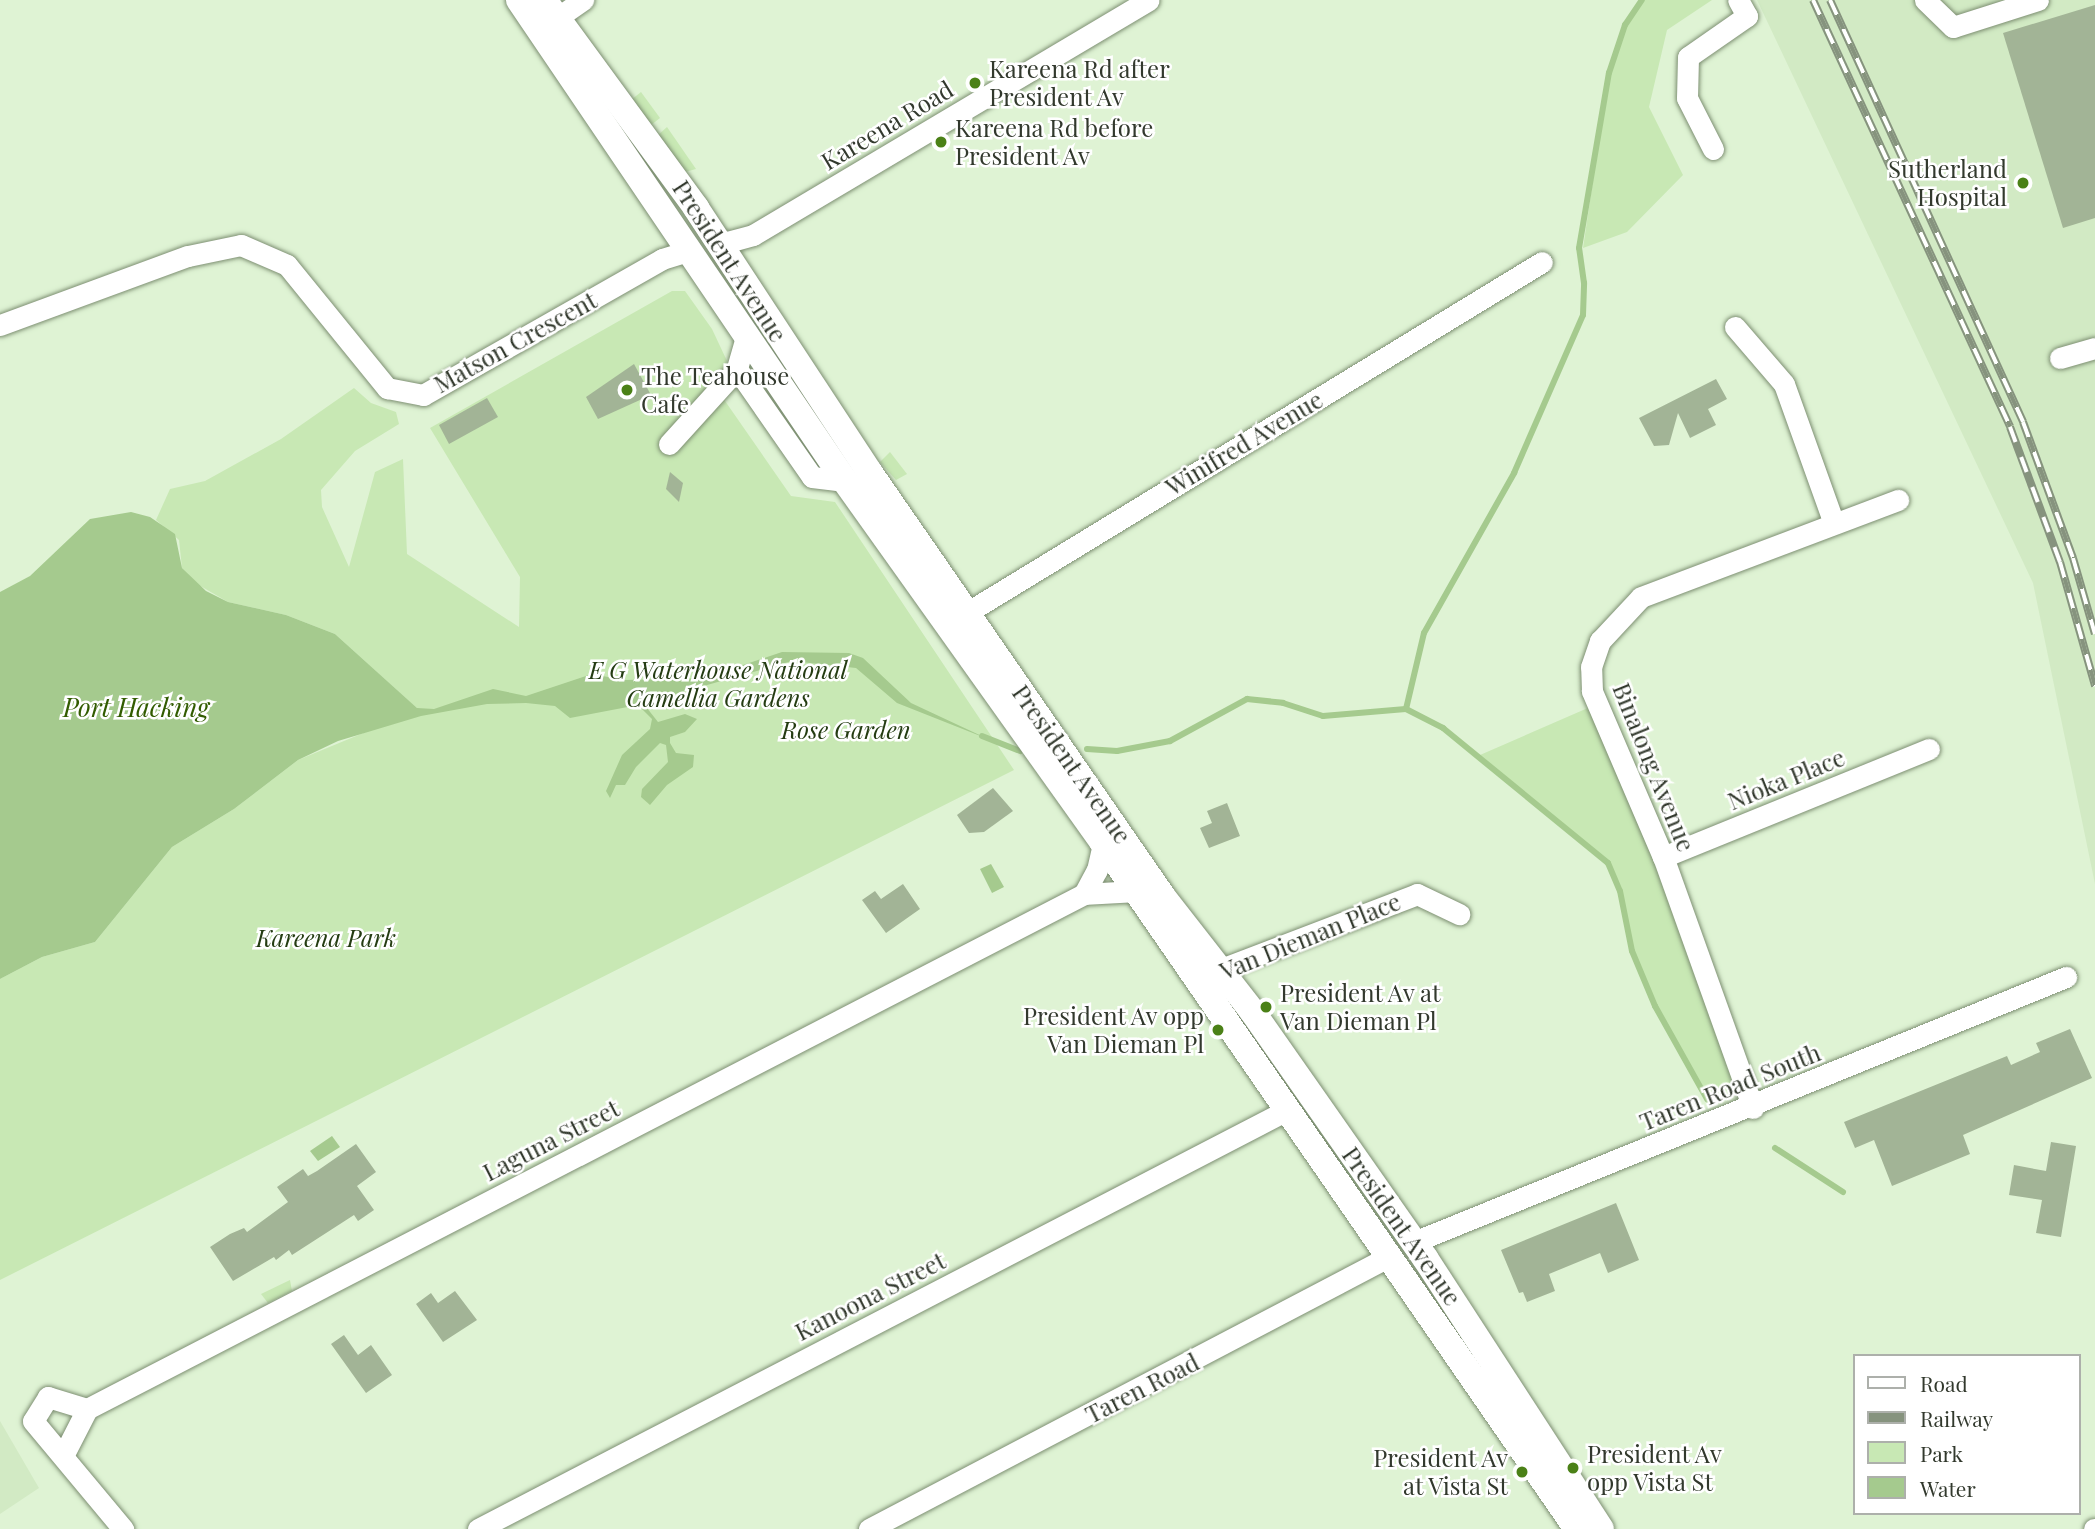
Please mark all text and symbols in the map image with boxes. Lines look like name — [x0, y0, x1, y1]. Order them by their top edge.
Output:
place label: Kareena Rd after President Av — [989, 55, 1170, 111]
street label: Kareena Road — [816, 74, 958, 176]
marker: Kareena Rd after President Av — [967, 75, 983, 91]
place label: Kareena Rd before President Av — [955, 114, 1154, 170]
marker: Kareena Rd before President Av — [933, 134, 949, 150]
place label: Sutherland Hospital — [1888, 155, 2007, 211]
marker: Sutherland Hospital — [2013, 173, 2033, 193]
street label: President Avenue — [667, 174, 793, 348]
street label: Matson Crescent — [429, 285, 601, 399]
place label: The Teahouse Cafe — [641, 362, 790, 418]
marker: The Teahouse Cafe — [619, 382, 635, 398]
street label: Winifred Avenue — [1160, 385, 1328, 501]
park label: E G Waterhouse National Camellia Gardens — [589, 656, 847, 712]
street label: Binalong Avenue — [1607, 678, 1701, 856]
street label: President Avenue — [1006, 679, 1138, 849]
water label: Port Hacking — [63, 691, 209, 723]
park label: Rose Garden — [781, 716, 911, 744]
street label: Nioka Place — [1723, 742, 1849, 816]
street label: Van Dieman Place — [1215, 887, 1405, 985]
park label: Kareena Park — [256, 924, 396, 952]
place label: President Av at Van Dieman Pl — [1280, 979, 1442, 1035]
marker: President Av at Van Dieman Pl — [1258, 999, 1274, 1015]
place label: President Av opp Van Dieman Pl — [1021, 1002, 1204, 1058]
marker: President Av opp Van Dieman Pl — [1210, 1022, 1226, 1038]
street label: Taren Road South — [1635, 1038, 1825, 1136]
street label: Laguna Street — [478, 1093, 624, 1187]
street label: President Avenue — [1336, 1141, 1468, 1311]
street label: Kanoona Street — [790, 1246, 950, 1346]
street label: Taren Road — [1080, 1347, 1204, 1429]
legend — [1854, 1354, 2081, 1515]
text: Road — [1920, 1369, 1968, 1397]
text: Railway — [1920, 1404, 1993, 1432]
text: Park — [1920, 1439, 1963, 1467]
place label: President Av opp Vista St — [1587, 1440, 1723, 1496]
place label: President Av at Vista St — [1372, 1444, 1508, 1500]
marker: President Av opp Vista St — [1565, 1460, 1581, 1476]
marker: President Av at Vista St — [1514, 1464, 1530, 1480]
text: Water — [1920, 1474, 1976, 1502]

